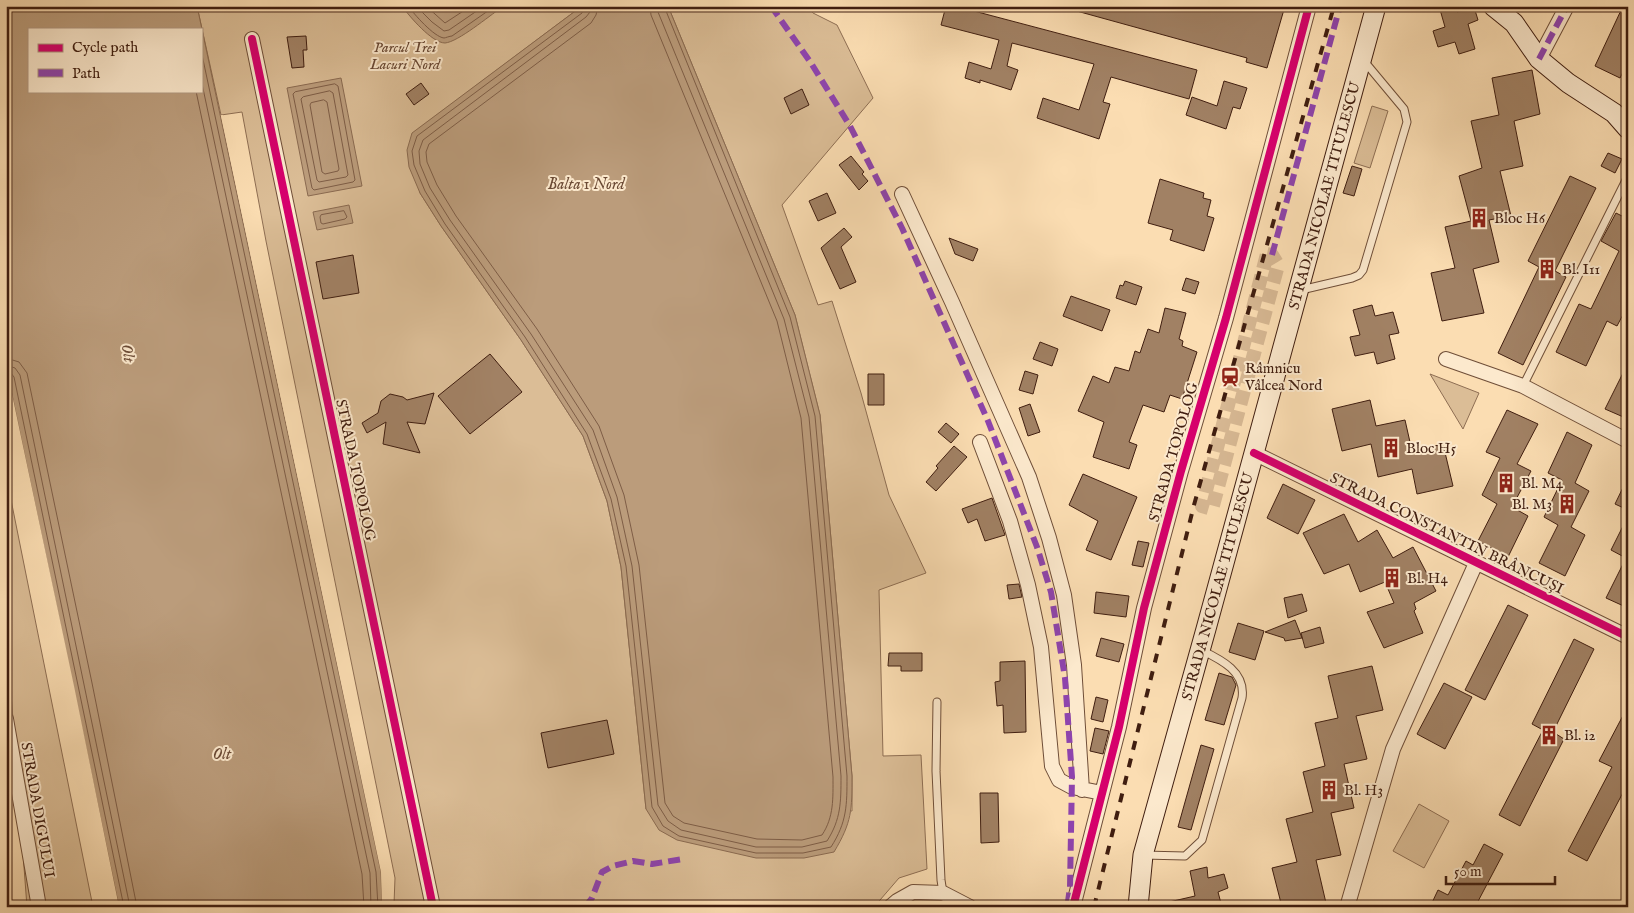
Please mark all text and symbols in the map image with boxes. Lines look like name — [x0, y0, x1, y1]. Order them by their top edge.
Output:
legend — [28, 28, 202, 92]
text: Cycle path — [72, 38, 138, 57]
park label: Parcul Trei Lacuri Nord — [369, 38, 441, 74]
text: Path — [72, 64, 100, 83]
street label: STRADA NICOLAE TITULESCU — [1285, 79, 1365, 312]
water label: Balta 1 Nord — [547, 175, 626, 195]
building icon: Bloc H6 — [1468, 207, 1490, 229]
place label: Bloc H6 — [1494, 209, 1546, 228]
building icon: Bl. I11 — [1536, 258, 1558, 280]
place label: Bl. I11 — [1562, 260, 1600, 279]
water label: Olt — [116, 343, 139, 365]
place label: Râmnicu Vâlcea Nord — [1244, 359, 1323, 395]
station icon: Râmnicu Vâlcea Nord — [1219, 366, 1241, 388]
street label: STRADA TOPOLOG — [1144, 380, 1203, 524]
street label: STRADA TOPOLOG — [331, 398, 380, 543]
building icon: Bloc H5 — [1380, 437, 1402, 459]
place label: Bloc H5 — [1406, 439, 1457, 458]
street label: STRADA CONSTANTIN BRÂNCUȘI — [1327, 468, 1567, 599]
street label: STRADA NICOLAE TITULESCU — [1178, 470, 1258, 703]
building icon: Bl. M4 — [1495, 472, 1517, 494]
place label: Bl. M4 — [1521, 474, 1564, 493]
building icon: Bl. M3 — [1556, 493, 1578, 515]
place label: Bl. M3 — [1512, 495, 1552, 514]
building icon: Bl. H4 — [1381, 567, 1403, 589]
place label: Bl. H4 — [1407, 569, 1448, 588]
building icon: Bl. i2 — [1538, 724, 1560, 746]
place label: Bl. i2 — [1564, 726, 1596, 745]
street label: STRADA DIGULUI — [16, 741, 59, 880]
water label: Olt — [213, 745, 232, 765]
building icon: Bl. H3 — [1318, 779, 1340, 801]
place label: Bl. H3 — [1344, 781, 1383, 800]
scale bar — [1446, 853, 1555, 885]
text: 50 m — [1454, 862, 1482, 881]

